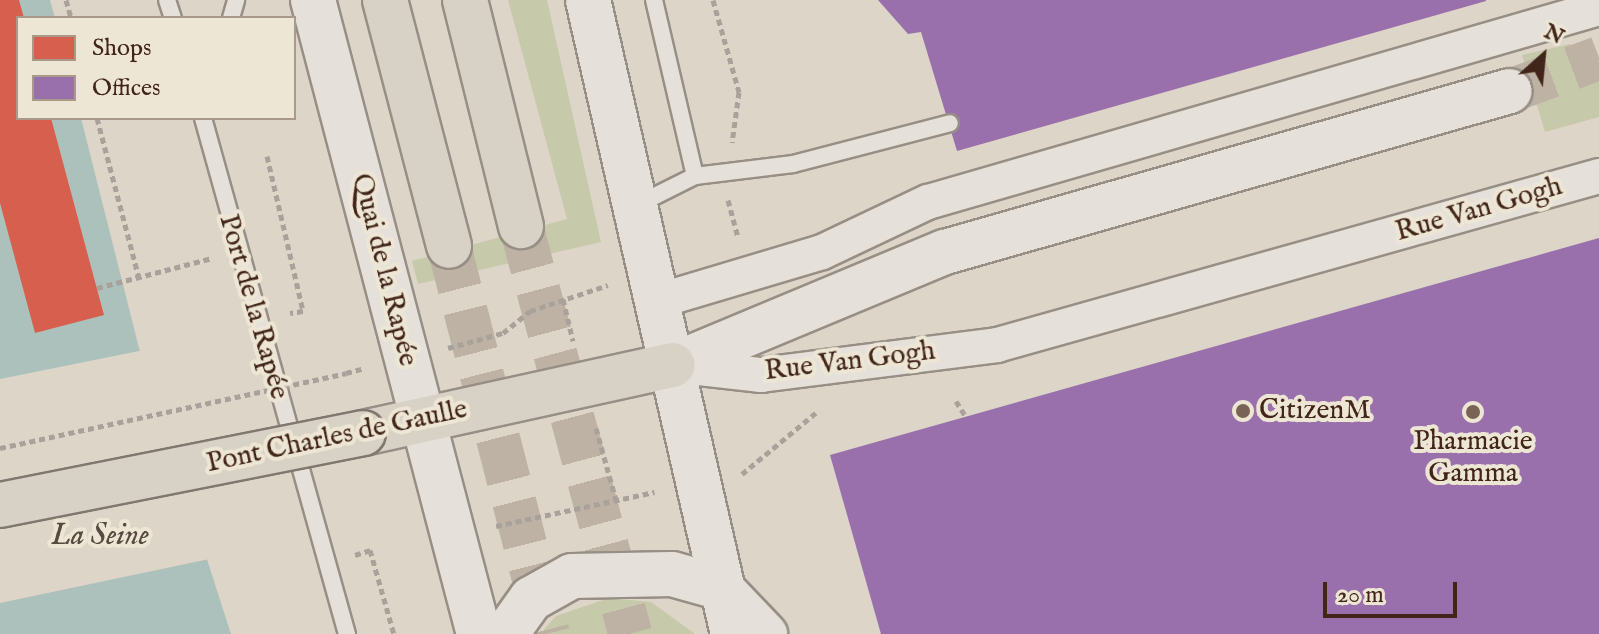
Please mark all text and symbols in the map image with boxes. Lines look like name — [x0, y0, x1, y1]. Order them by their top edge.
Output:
legend — [16, 16, 296, 120]
north arrow — [1503, 16, 1583, 96]
text: N — [1539, 18, 1569, 51]
text: Shops — [92, 33, 151, 64]
text: Offices — [92, 73, 160, 104]
street label: Quai de la Rapée — [344, 170, 424, 370]
street label: Rue Van Gogh — [1392, 170, 1566, 250]
street label: Port de la Rapée — [211, 211, 295, 403]
street label: Rue Van Gogh — [763, 335, 937, 389]
street label: Pont Charles de Gaulle — [204, 393, 470, 481]
place label: CitizenM — [1259, 394, 1370, 428]
marker: CitizenM — [1234, 402, 1252, 420]
marker: Pharmacie Gamma — [1464, 403, 1482, 421]
place label: Pharmacie Gamma — [1413, 425, 1533, 491]
water label: La Seine — [51, 518, 149, 554]
scale bar — [1327, 566, 1461, 616]
text: 20 m — [1337, 580, 1384, 611]

